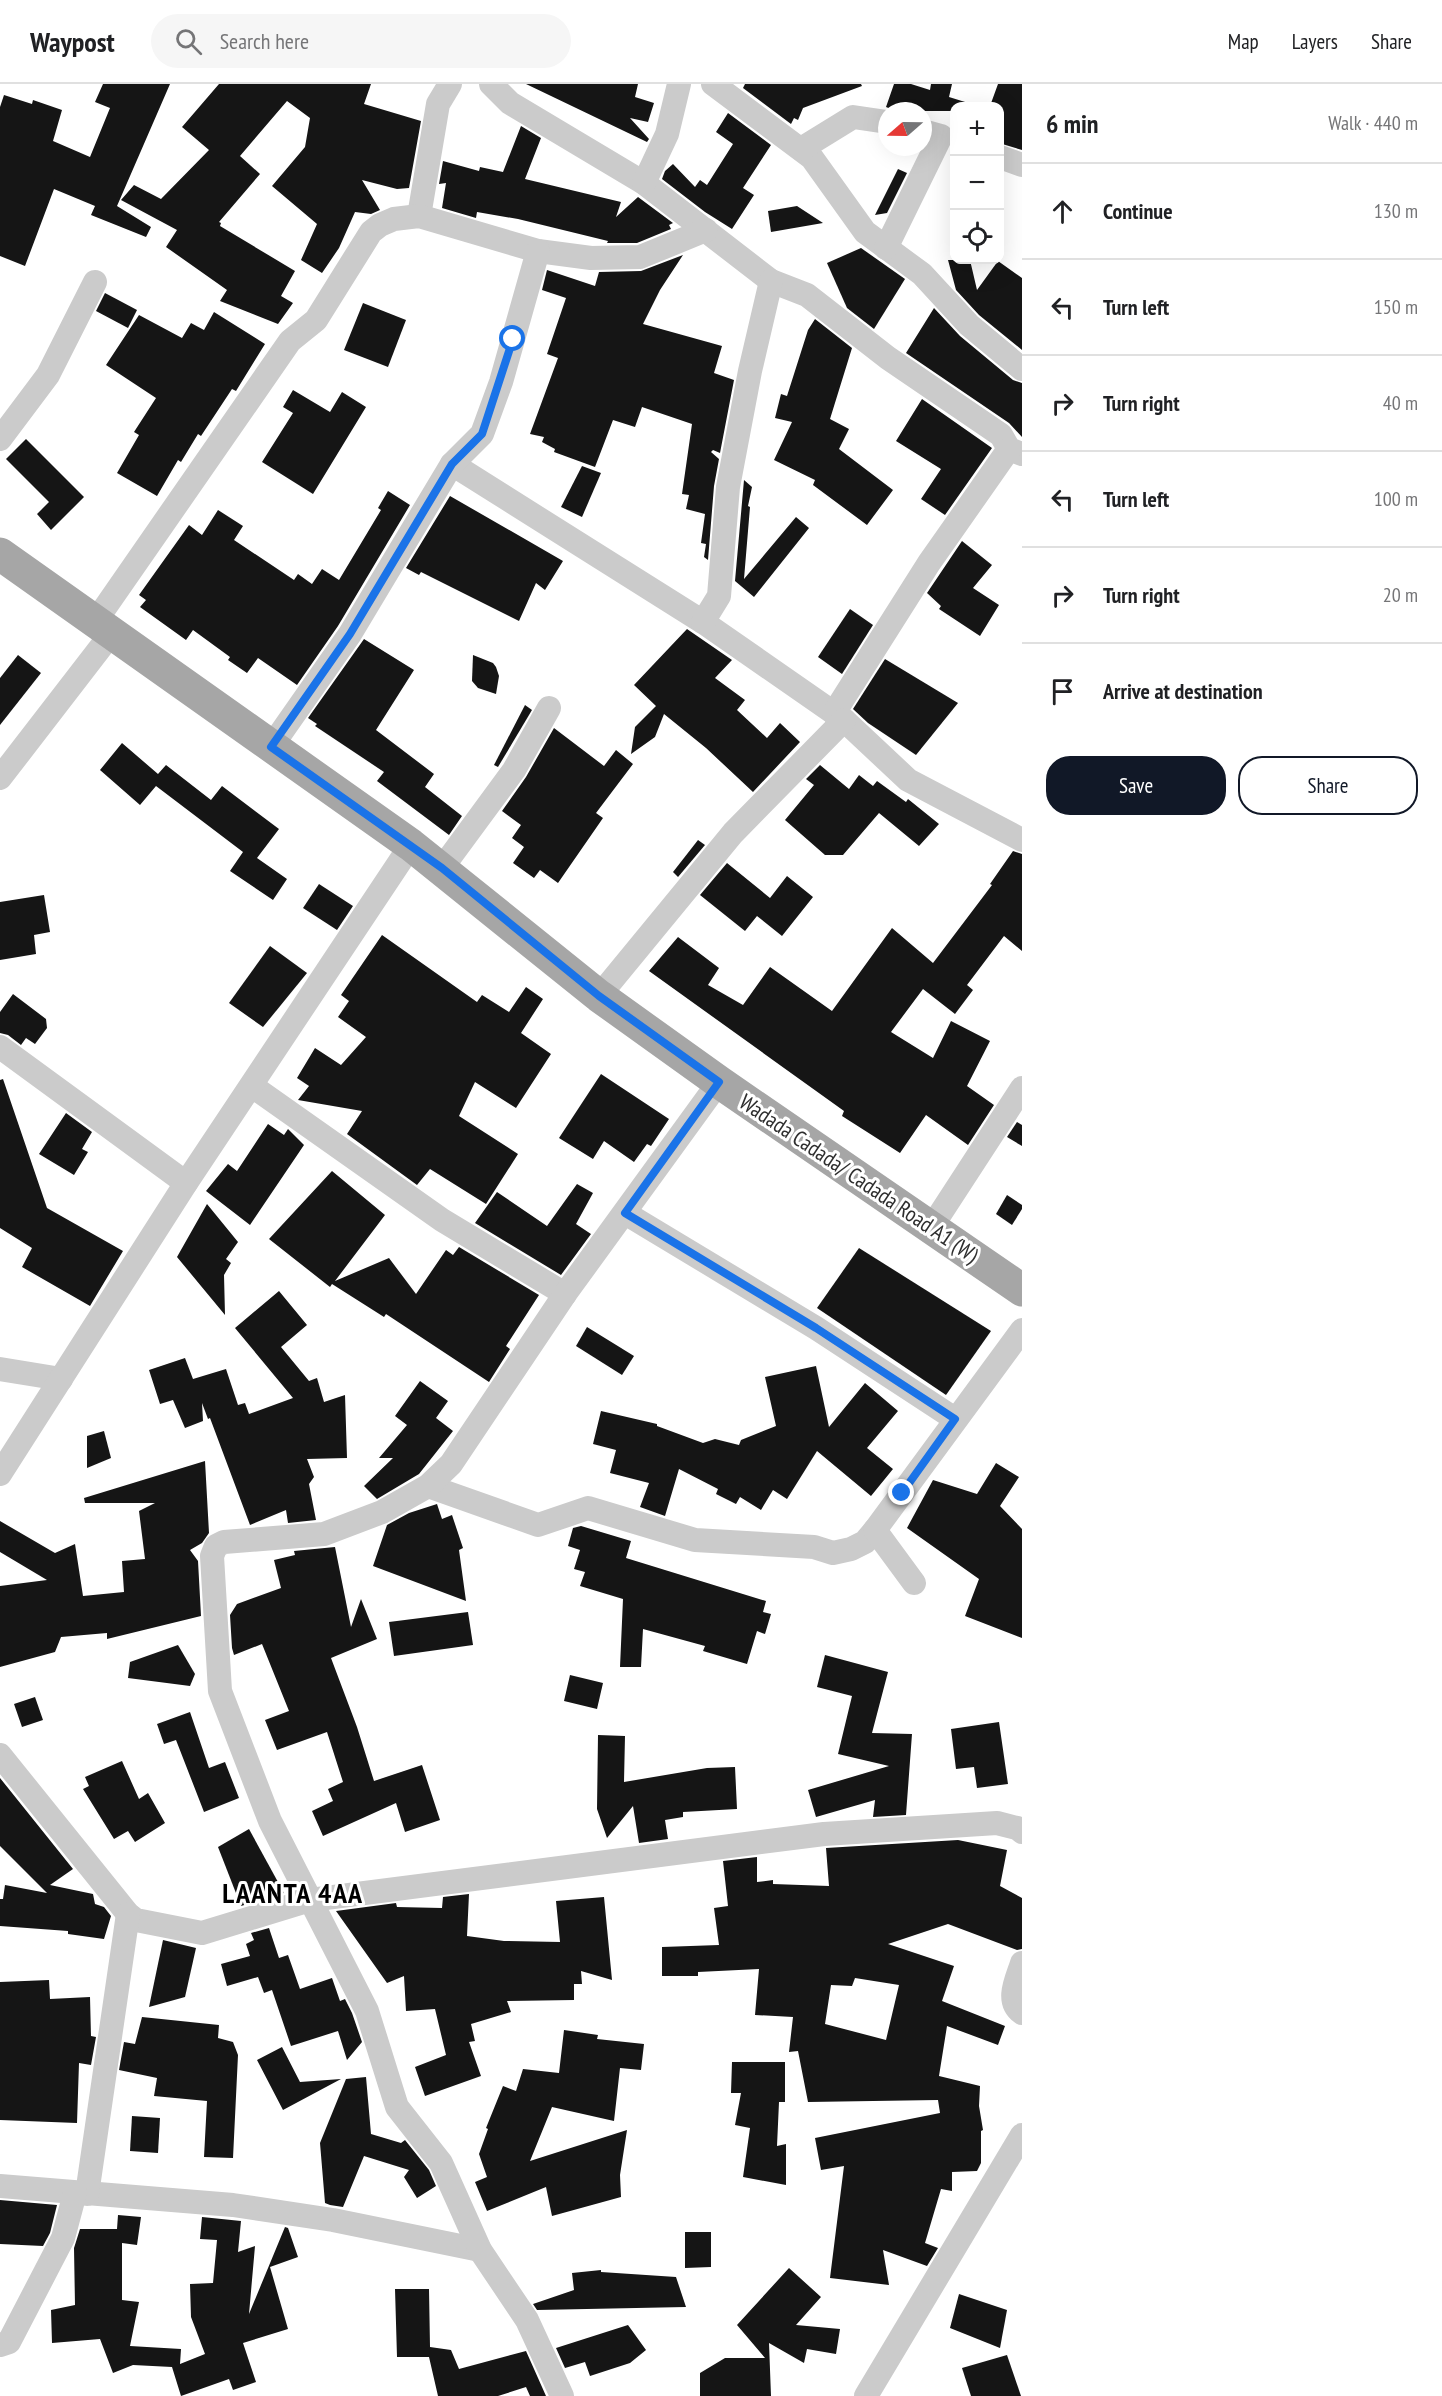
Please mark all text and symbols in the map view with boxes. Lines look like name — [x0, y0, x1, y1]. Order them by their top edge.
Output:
search box — [151, 14, 571, 68]
text: Waypost — [30, 23, 115, 60]
icon: search — [172, 25, 205, 58]
text: Search here — [220, 27, 309, 55]
text: Map — [1228, 28, 1259, 55]
text: Layers — [1292, 28, 1338, 55]
text: Share — [1371, 28, 1412, 55]
north arrow — [878, 102, 932, 156]
map controls — [950, 102, 1004, 264]
button: + — [950, 102, 1004, 156]
text: 6 min — [1046, 107, 1099, 140]
text: Walk · 440 m — [1328, 110, 1418, 136]
button: − — [950, 156, 1004, 210]
icon: ahead — [1046, 195, 1079, 228]
text: Continue — [1103, 197, 1173, 225]
text: 130 m — [1374, 198, 1418, 224]
button: locate — [950, 210, 1004, 264]
icon: left — [1046, 291, 1079, 324]
text: Turn left — [1103, 293, 1169, 321]
text: 150 m — [1374, 294, 1418, 320]
route start — [499, 325, 525, 351]
icon: right — [1046, 387, 1079, 420]
text: Turn right — [1103, 389, 1180, 417]
text: 40 m — [1383, 390, 1418, 416]
icon: left — [1046, 483, 1079, 516]
text: Turn left — [1103, 485, 1169, 513]
text: 100 m — [1374, 486, 1418, 512]
icon: right — [1046, 579, 1079, 612]
text: Turn right — [1103, 581, 1180, 609]
text: 20 m — [1383, 582, 1418, 608]
icon: arrive — [1046, 675, 1079, 708]
text: Arrive at destination — [1103, 677, 1263, 705]
button: Save — [1046, 756, 1226, 815]
button: Share — [1238, 756, 1418, 815]
street label: Wadada Cadada/ Cadada Road A1 (W) — [734, 1088, 984, 1269]
route end — [888, 1479, 914, 1505]
district label: LAANTA 4AA — [222, 1874, 364, 1911]

